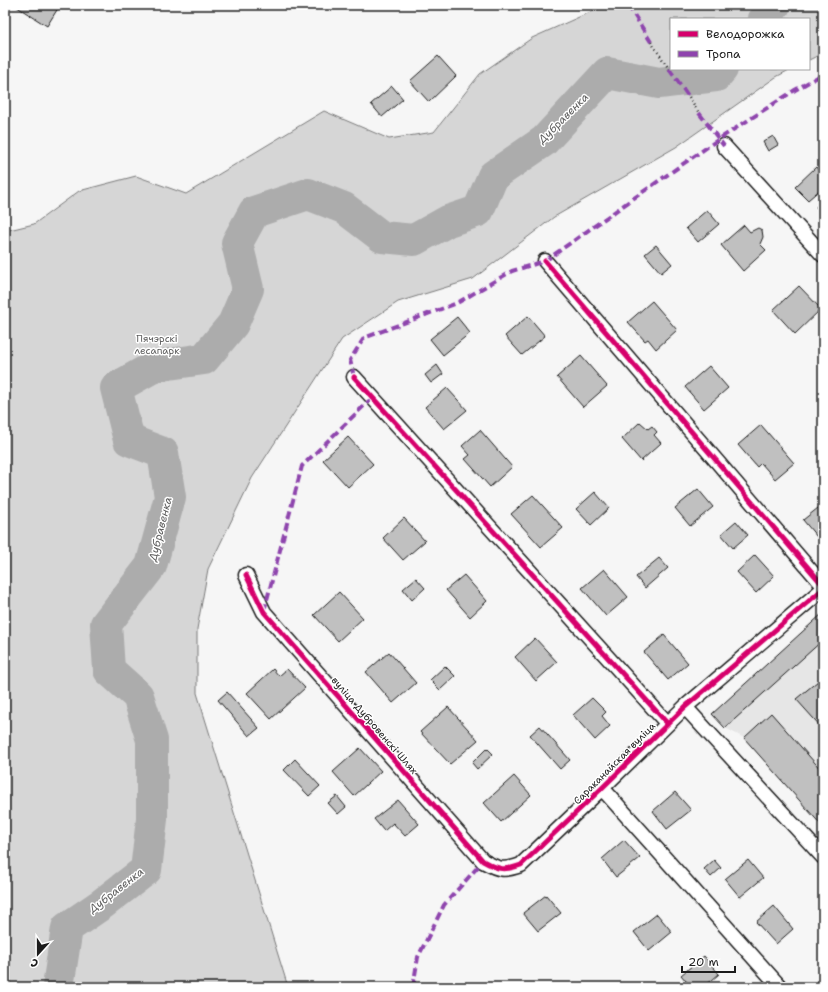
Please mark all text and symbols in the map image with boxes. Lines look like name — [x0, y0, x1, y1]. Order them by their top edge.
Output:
legend — [670, 18, 810, 70]
text: Велодорожка — [706, 26, 785, 42]
text: Тропа — [706, 46, 741, 62]
water label: Дубравенка — [534, 90, 592, 148]
park label: Пячэрскі лесапарк — [135, 332, 180, 357]
water label: Дубравенка — [145, 495, 176, 564]
street label: вуліца Дубровенскі Шлях — [329, 674, 421, 777]
street label: Сараканайская вуліца — [571, 719, 659, 807]
water label: Дубравенка — [85, 864, 147, 917]
north arrow — [18, 934, 58, 974]
scale bar — [682, 948, 735, 974]
text: 20 m — [688, 954, 719, 970]
text: С — [29, 955, 40, 971]

